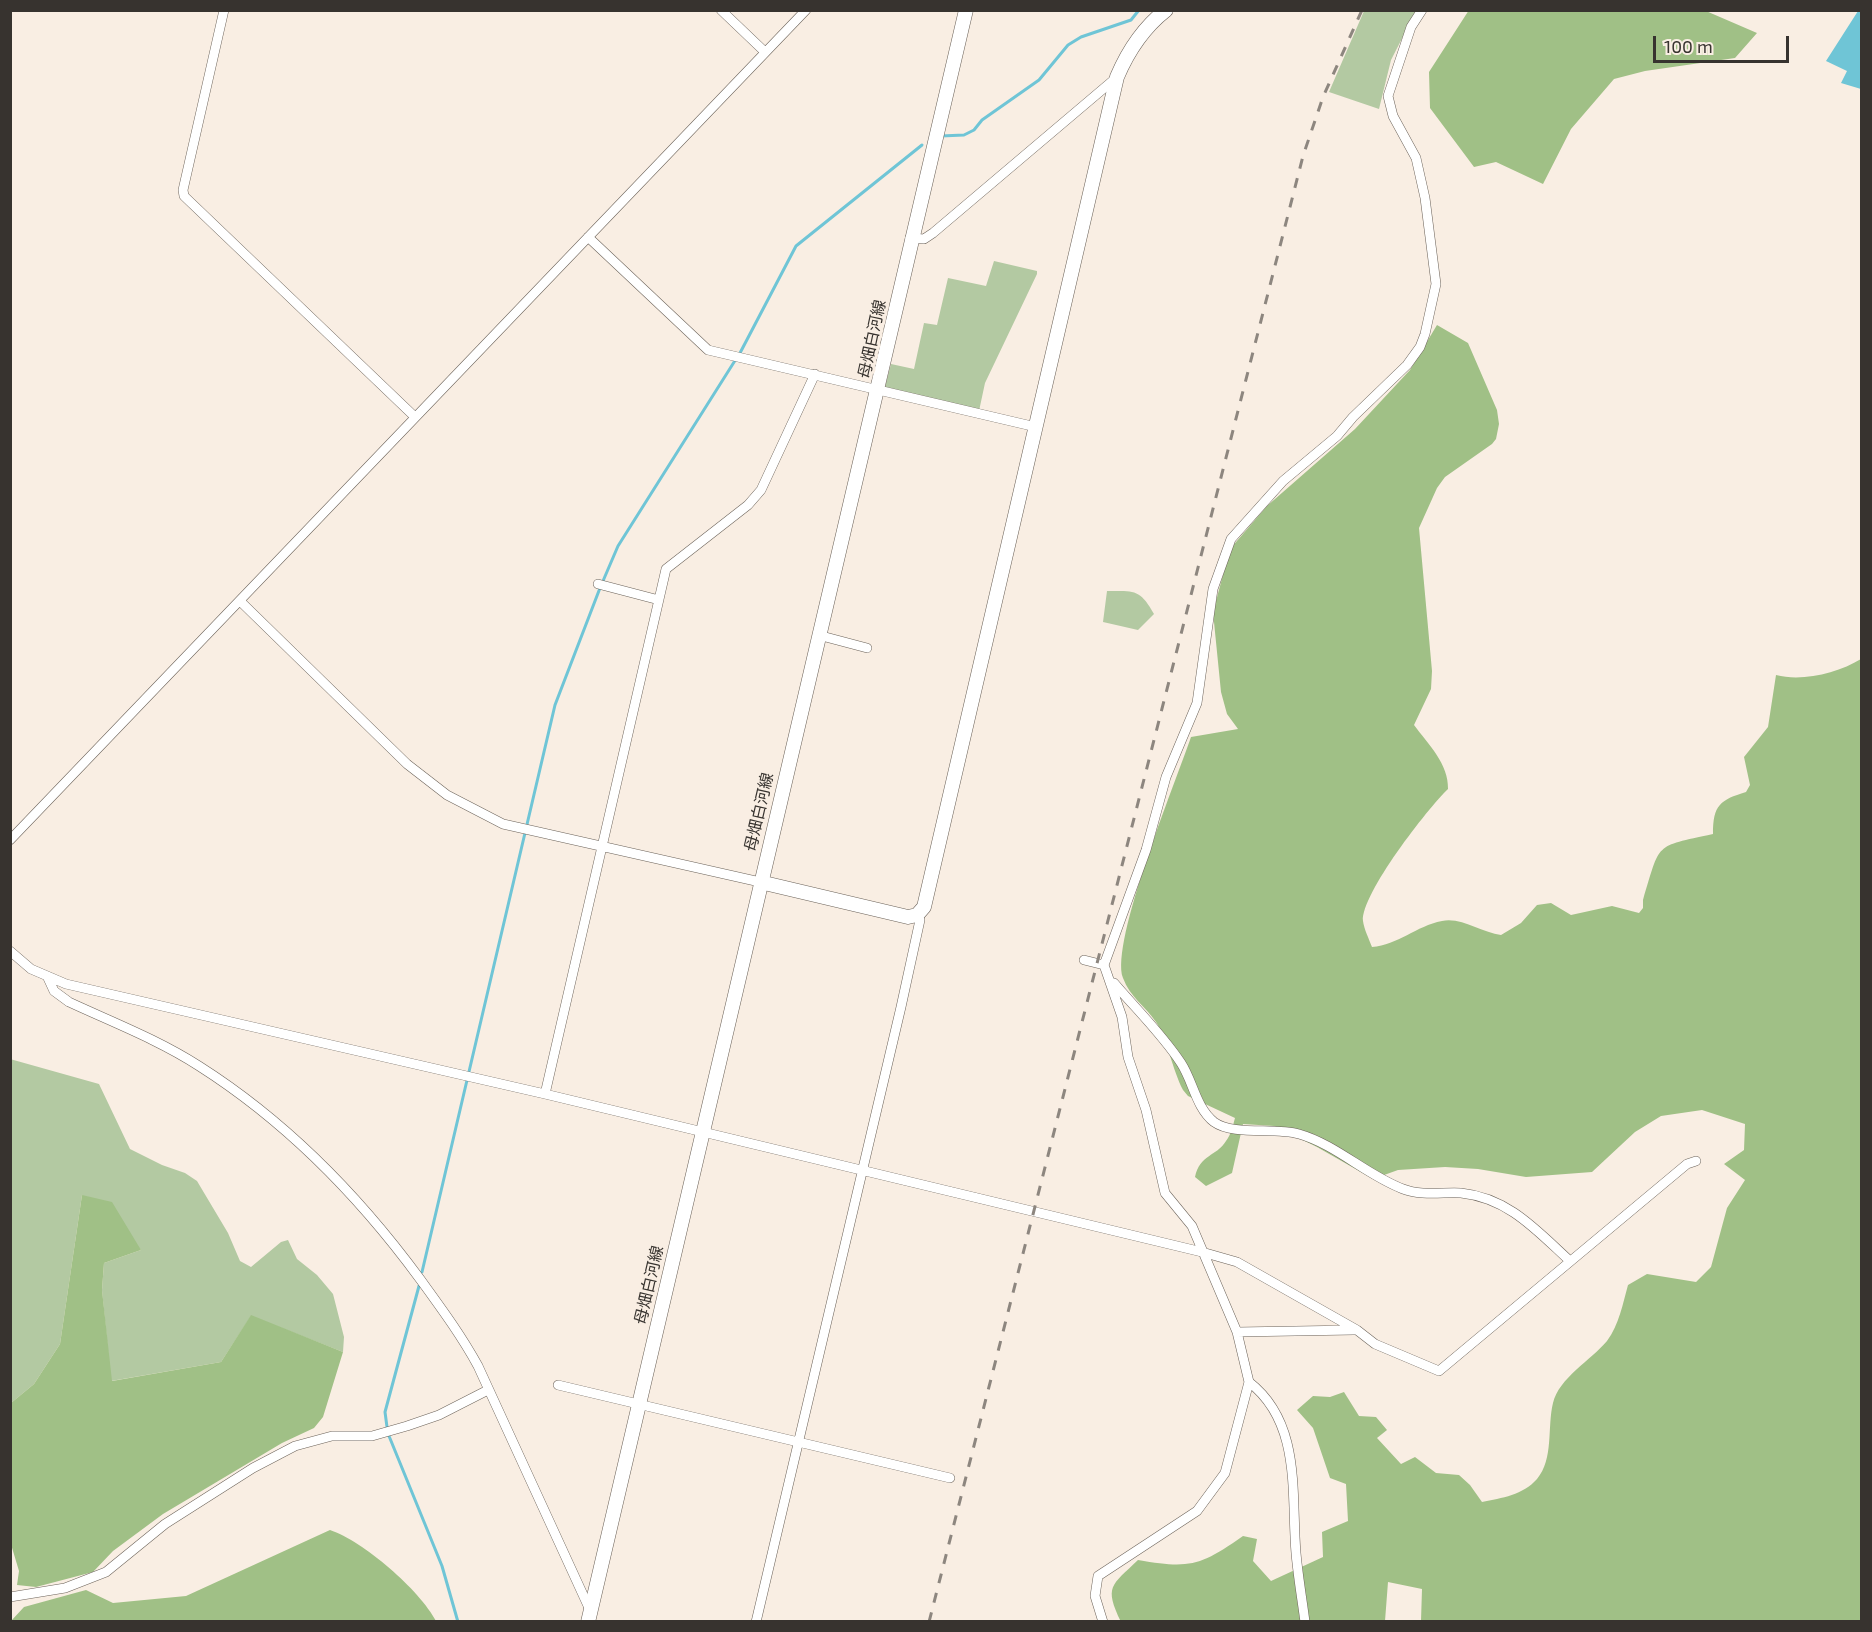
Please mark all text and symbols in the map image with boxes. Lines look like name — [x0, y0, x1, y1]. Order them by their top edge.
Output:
scale bar — [1656, 24, 1792, 62]
text: 100 m — [1664, 35, 1713, 57]
street label: 母畑白河線 — [854, 298, 890, 380]
street label: 母畑白河線 — [741, 771, 777, 853]
street label: 母畑白河線 — [631, 1244, 667, 1326]

